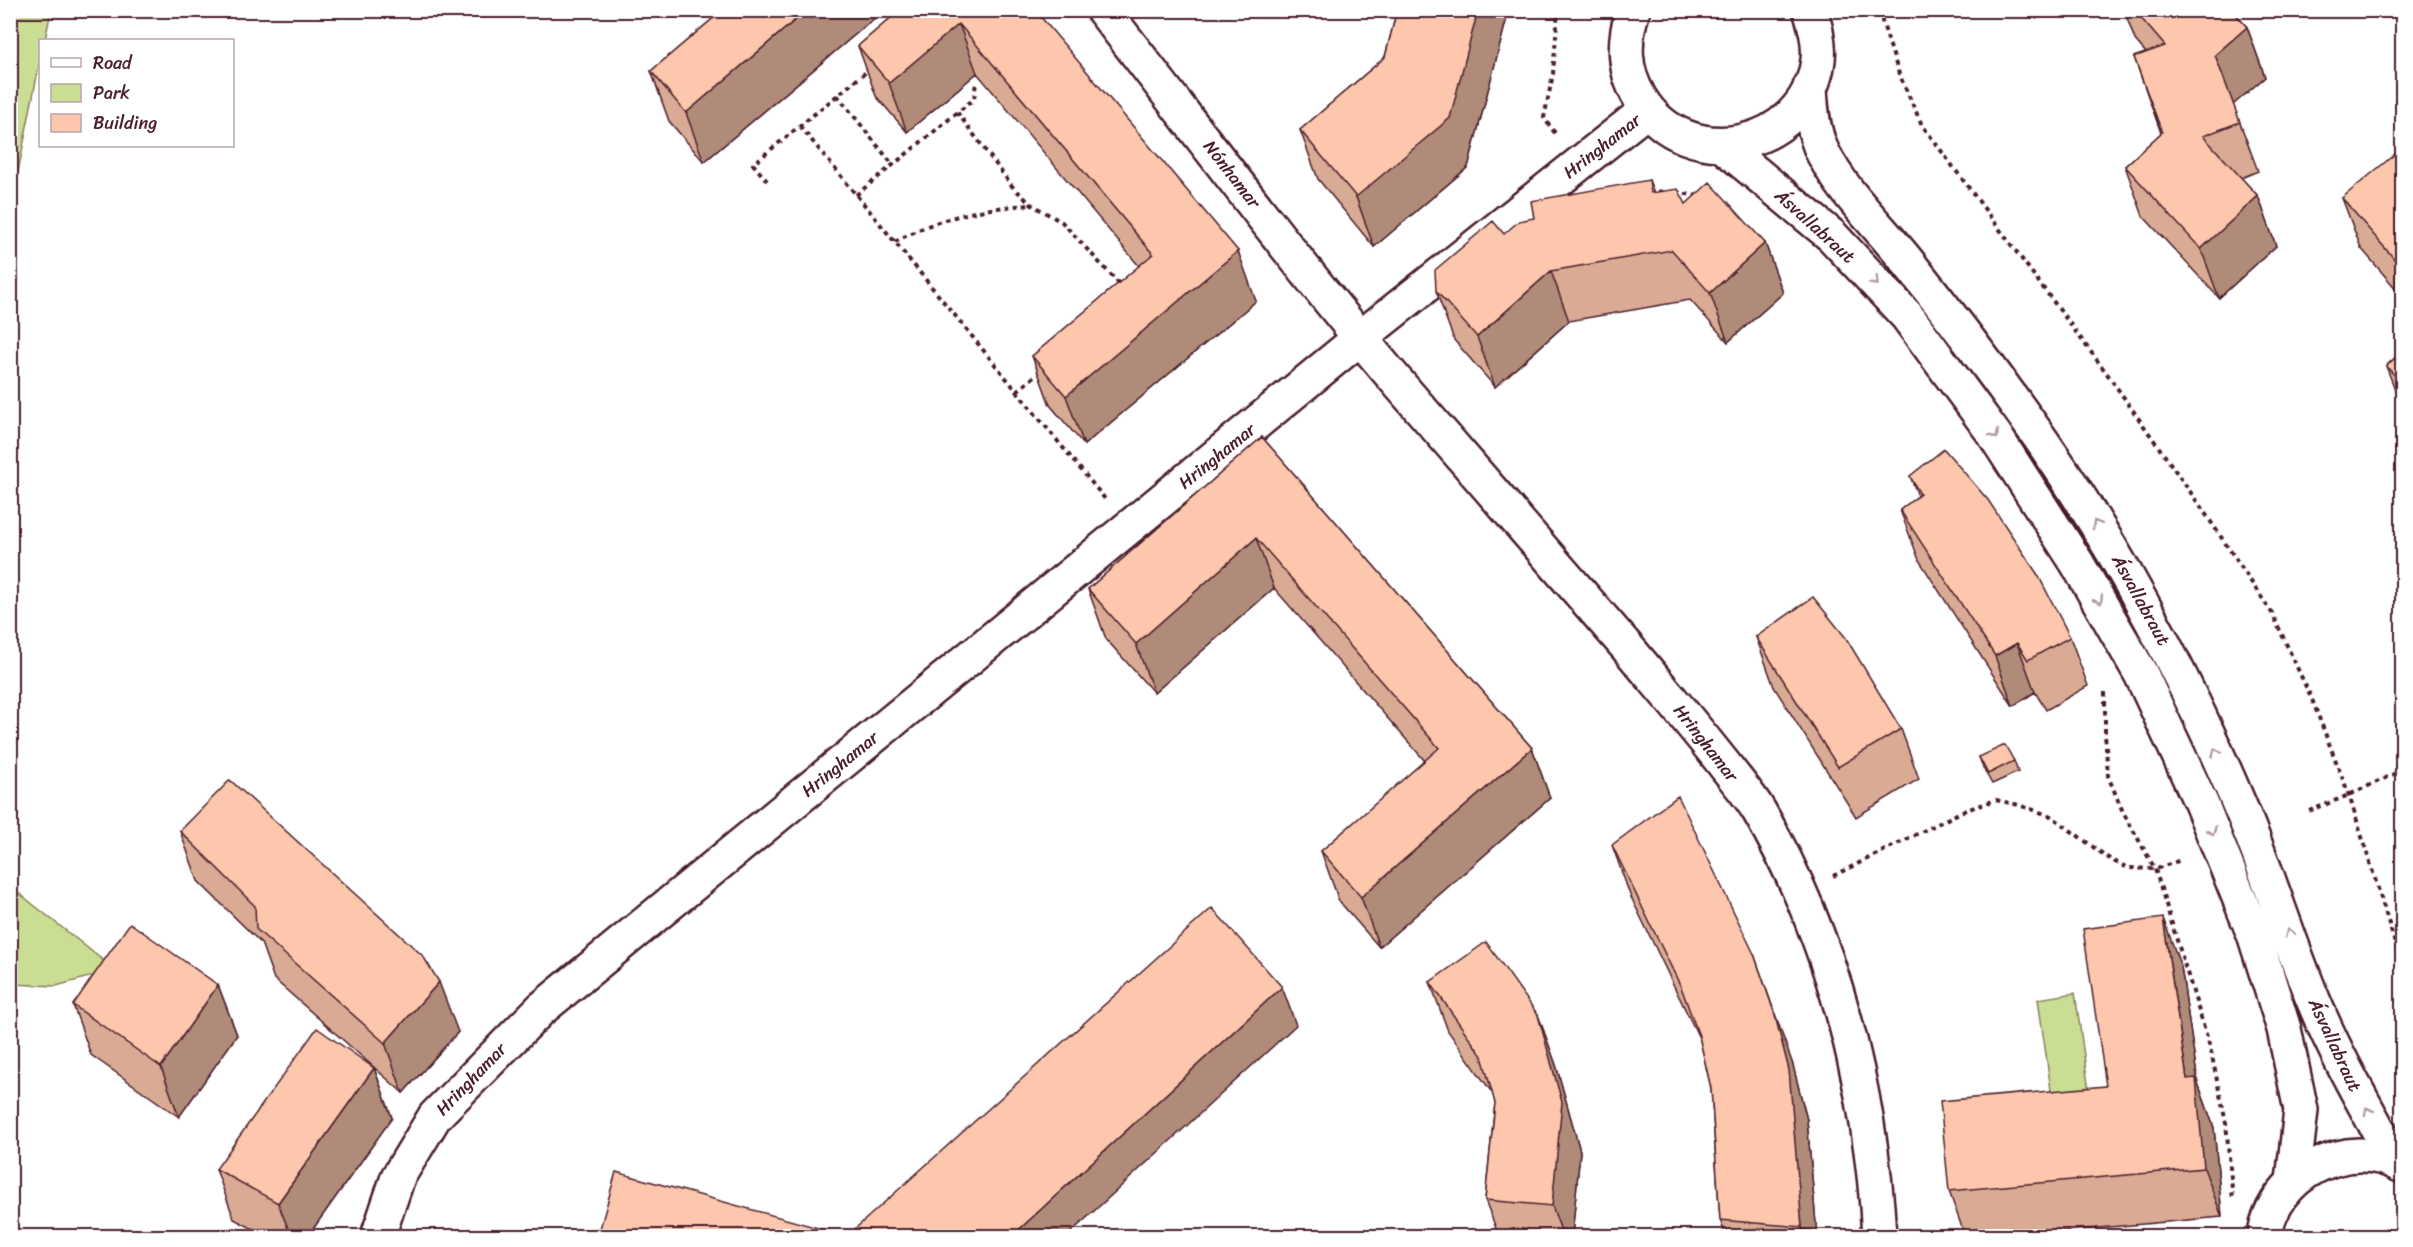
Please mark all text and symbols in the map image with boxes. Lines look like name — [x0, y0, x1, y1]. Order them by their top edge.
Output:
legend — [39, 39, 234, 147]
text: Road — [93, 47, 133, 79]
text: Park — [93, 77, 130, 109]
street label: Hringhamar — [1556, 104, 1650, 187]
text: Building — [93, 107, 157, 139]
street label: Nónhamar — [1195, 133, 1270, 217]
street label: Ásvallabraut — [1766, 180, 1863, 272]
one-way arrow — [1868, 275, 1879, 285]
street label: Hringhamar — [1171, 413, 1264, 498]
one-way arrow — [1988, 429, 1999, 440]
one-way arrow — [2092, 520, 2104, 530]
street label: Ásvallabraut — [2102, 547, 2179, 652]
one-way arrow — [2091, 594, 2103, 604]
street label: Hringhamar — [1665, 697, 1748, 791]
street label: Hringhamar — [794, 721, 887, 806]
one-way arrow — [2212, 747, 2224, 758]
one-way arrow — [2205, 825, 2217, 836]
one-way arrow — [2284, 928, 2296, 939]
street label: Ásvallabraut — [2299, 992, 2371, 1097]
street label: Hringhamar — [427, 1033, 516, 1123]
one-way arrow — [2364, 1107, 2375, 1117]

